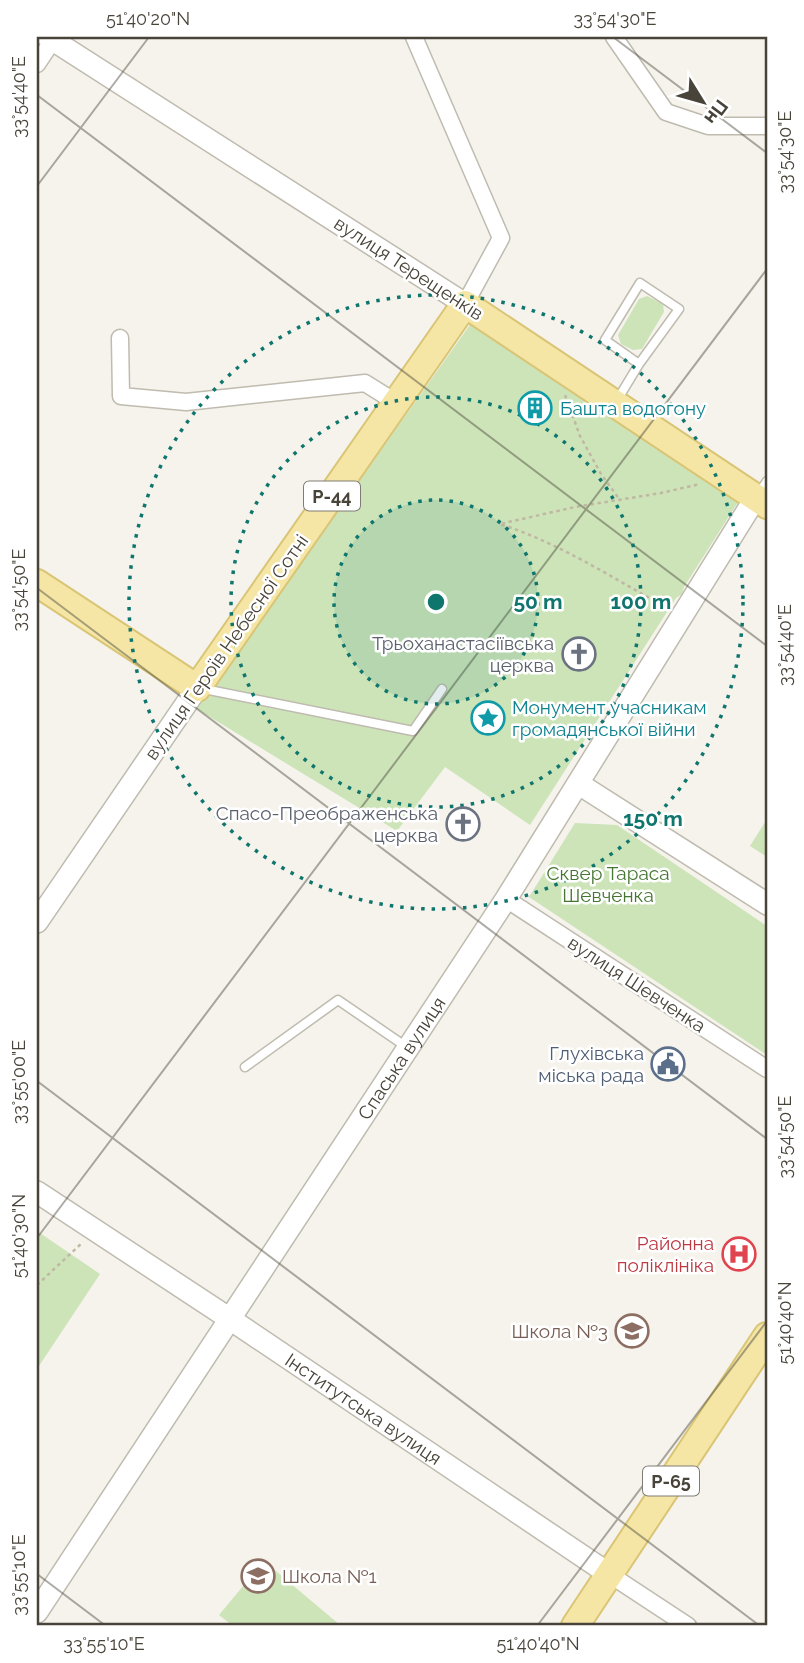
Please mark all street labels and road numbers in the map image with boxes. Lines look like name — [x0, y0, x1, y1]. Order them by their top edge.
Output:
street label: вулиця Терещенків — [330, 212, 488, 324]
road number: Р-44 — [304, 482, 360, 510]
street label: вулиця Героїв Небесної Сотні — [140, 530, 312, 764]
street label: вулиця Шевченка — [564, 931, 710, 1037]
street label: Спаська вулиця — [353, 993, 450, 1124]
street label: Інститутська вулиця — [281, 1349, 446, 1469]
road number: Р-65 — [643, 1466, 699, 1496]

